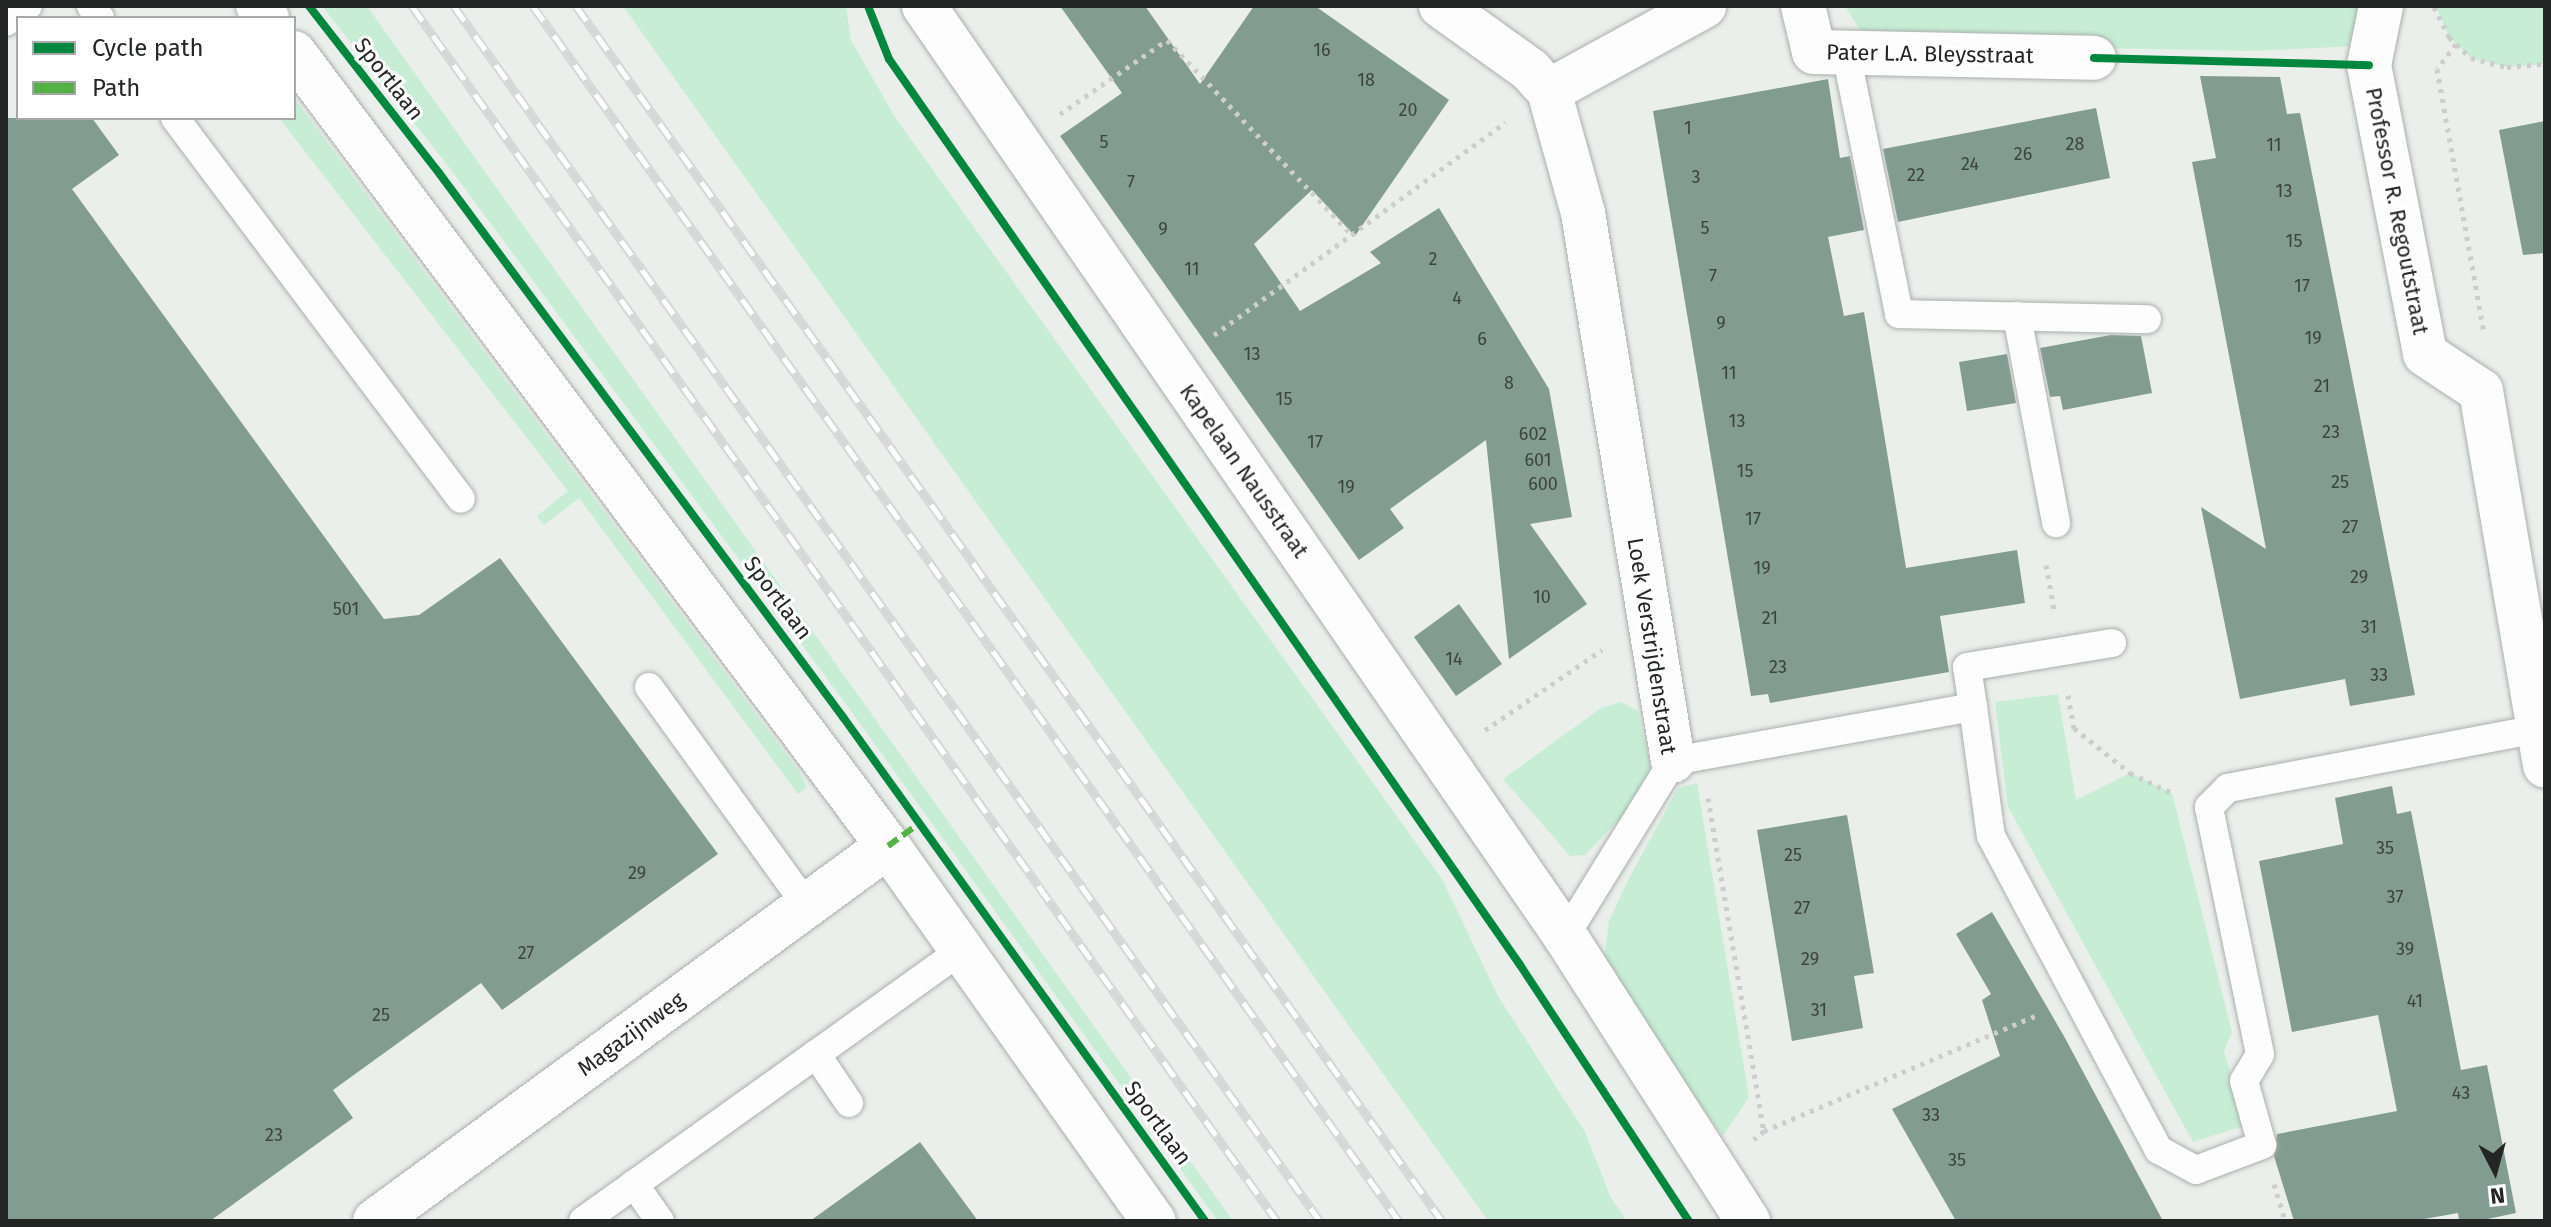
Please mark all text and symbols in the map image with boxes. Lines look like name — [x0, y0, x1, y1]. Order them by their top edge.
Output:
legend — [16, 16, 296, 120]
street label: Sportlaan — [349, 33, 429, 125]
text: Cycle path — [92, 34, 204, 62]
house number: 16 — [1313, 39, 1331, 61]
street label: Pater L.A. Bleysstraat — [1826, 39, 2034, 69]
house number: 18 — [1357, 69, 1375, 91]
text: Path — [92, 74, 140, 102]
street label: Professor R. Regoutstraat — [2360, 85, 2434, 337]
house number: 20 — [1399, 99, 1417, 121]
house number: 1 — [1684, 117, 1692, 139]
house number: 5 — [1099, 131, 1109, 153]
house number: 28 — [2066, 133, 2084, 155]
house number: 11 — [2266, 134, 2282, 156]
house number: 26 — [2014, 143, 2032, 165]
house number: 24 — [1961, 153, 1979, 175]
house number: 22 — [1907, 164, 1925, 186]
house number: 3 — [1692, 166, 1700, 188]
house number: 7 — [1127, 171, 1135, 193]
house number: 13 — [2276, 180, 2292, 202]
house number: 5 — [1700, 217, 1710, 239]
house number: 9 — [1158, 218, 1168, 240]
house number: 15 — [2286, 230, 2302, 252]
house number: 2 — [1429, 248, 1437, 270]
house number: 11 — [1184, 258, 1200, 280]
house number: 7 — [1709, 265, 1717, 287]
house number: 17 — [2294, 275, 2310, 297]
house number: 4 — [1452, 287, 1462, 309]
house number: 9 — [1716, 312, 1726, 334]
house number: 19 — [2304, 327, 2322, 349]
house number: 6 — [1477, 328, 1487, 350]
house number: 13 — [1244, 343, 1260, 365]
house number: 11 — [1721, 362, 1737, 384]
house number: 8 — [1504, 372, 1514, 394]
house number: 21 — [2314, 375, 2330, 397]
street label: Kapelaan Nausstraat — [1174, 379, 1314, 563]
house number: 15 — [1276, 388, 1292, 410]
house number: 13 — [1729, 410, 1745, 432]
house number: 23 — [2322, 421, 2340, 443]
house number: 602 — [1519, 423, 1547, 445]
house number: 17 — [1307, 431, 1323, 453]
house number: 601 — [1525, 449, 1551, 471]
house number: 15 — [1737, 460, 1753, 482]
house number: 25 — [2331, 471, 2349, 493]
house number: 600 — [1528, 473, 1558, 495]
house number: 19 — [1337, 476, 1355, 498]
house number: 17 — [1745, 508, 1761, 530]
house number: 27 — [2342, 516, 2358, 538]
street label: Loek Verstrijdenstraat — [1622, 536, 1682, 756]
street label: Sportlaan — [738, 551, 818, 645]
house number: 19 — [1753, 557, 1771, 579]
house number: 29 — [2350, 566, 2368, 588]
house number: 10 — [1533, 586, 1551, 608]
house number: 501 — [333, 598, 359, 620]
house number: 21 — [1762, 607, 1778, 629]
house number: 31 — [2361, 616, 2377, 638]
house number: 14 — [1445, 648, 1463, 670]
house number: 23 — [1769, 656, 1787, 678]
house number: 33 — [2370, 664, 2388, 686]
house number: 35 — [2376, 837, 2394, 859]
house number: 25 — [1784, 844, 1802, 866]
house number: 29 — [628, 862, 646, 884]
house number: 37 — [2387, 886, 2403, 908]
house number: 27 — [1794, 897, 1810, 919]
house number: 39 — [2396, 938, 2414, 960]
house number: 27 — [518, 942, 534, 964]
house number: 29 — [1801, 948, 1819, 970]
street label: Magazijnweg — [572, 986, 690, 1082]
house number: 41 — [2407, 990, 2423, 1012]
house number: 31 — [1811, 999, 1827, 1021]
house number: 25 — [372, 1004, 390, 1026]
street label: Sportlaan — [1119, 1076, 1197, 1170]
house number: 43 — [2452, 1082, 2470, 1104]
house number: 33 — [1922, 1104, 1940, 1126]
house number: 23 — [265, 1124, 283, 1146]
north arrow — [2455, 1131, 2535, 1211]
house number: 35 — [1948, 1149, 1966, 1171]
text: N — [2489, 1181, 2506, 1210]

